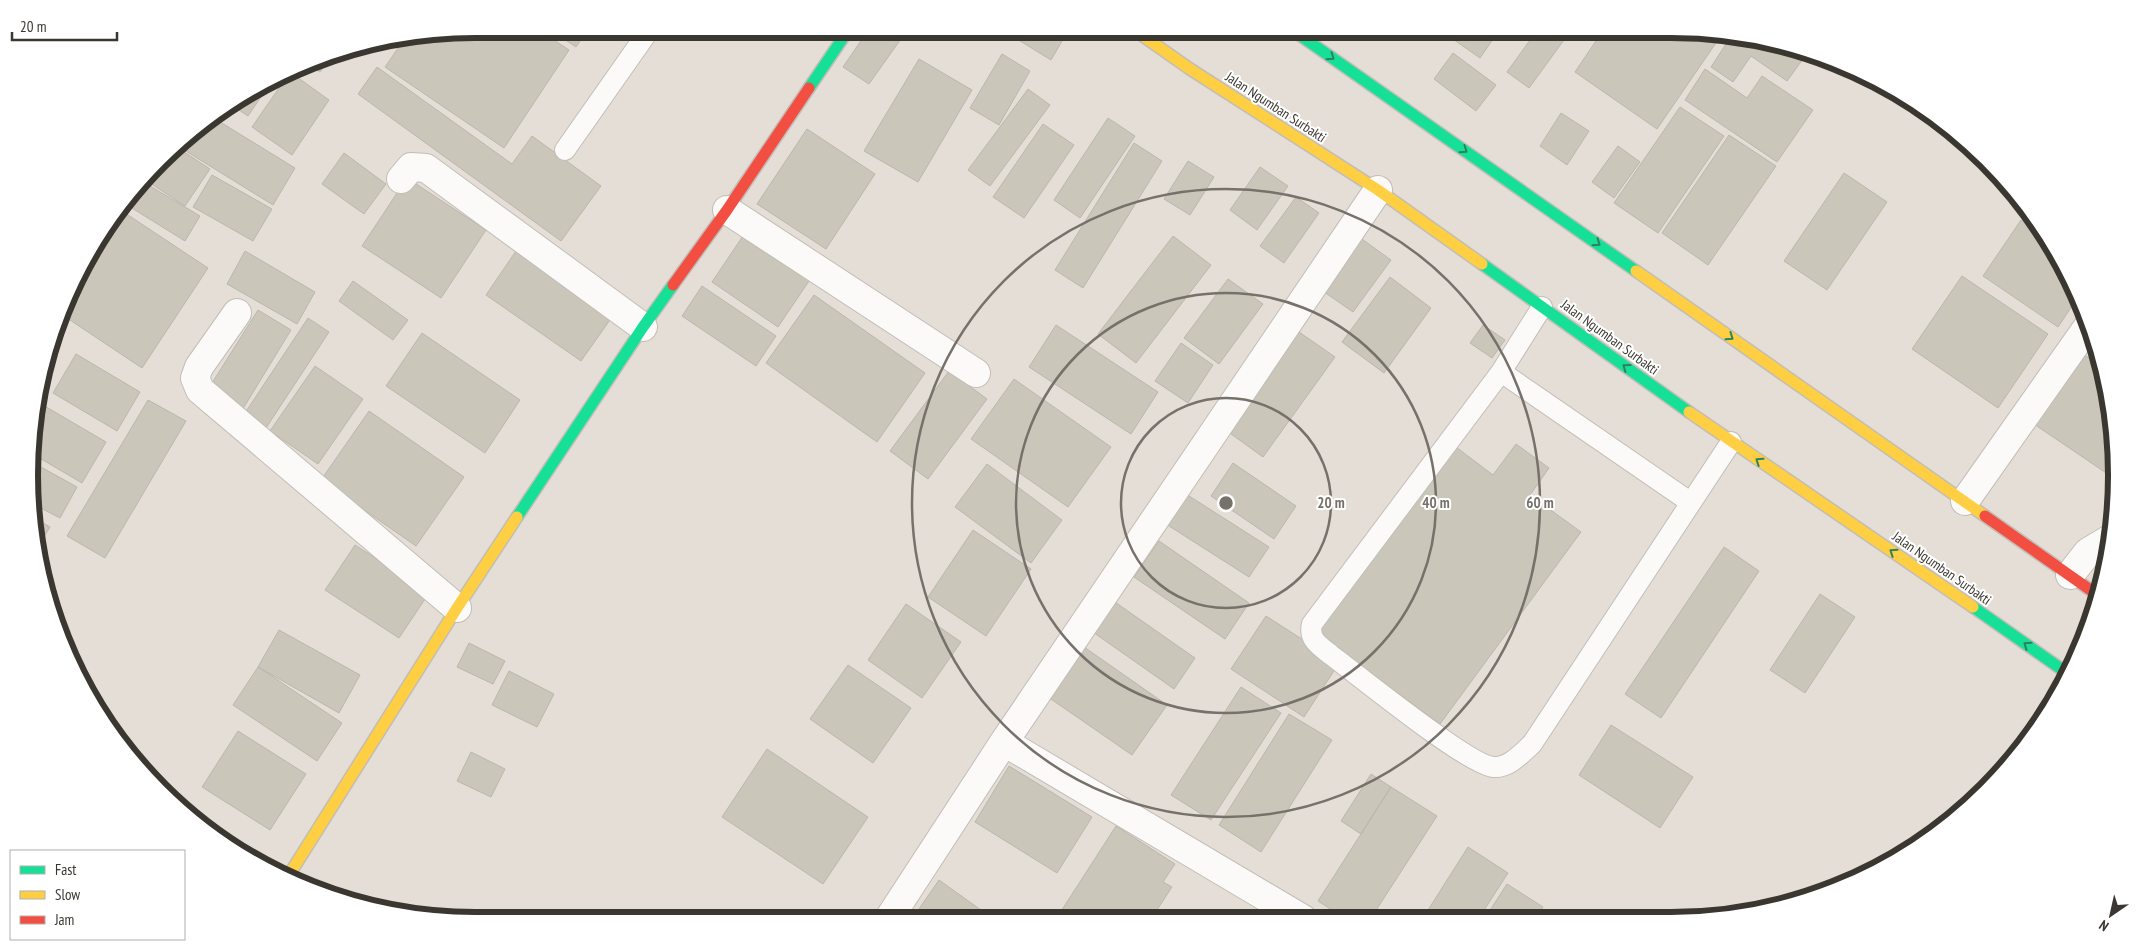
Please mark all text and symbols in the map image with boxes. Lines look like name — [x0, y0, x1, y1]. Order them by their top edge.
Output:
scale bar — [12, 10, 118, 42]
text: 20 m — [20, 17, 46, 36]
one-way arrow — [1325, 51, 1335, 60]
street label: Jalan Ngumban Surbakti — [1221, 67, 1330, 146]
one-way arrow — [1458, 144, 1468, 153]
one-way arrow — [1591, 237, 1601, 246]
street label: Jalan Ngumban Surbakti — [1557, 295, 1662, 378]
one-way arrow — [1724, 331, 1734, 340]
one-way arrow — [1622, 364, 1632, 373]
one-way arrow — [1755, 458, 1765, 467]
text: 20 m — [1317, 493, 1345, 512]
text: 40 m — [1422, 493, 1450, 512]
text: 60 m — [1526, 493, 1554, 512]
centre of rings — [1217, 494, 1235, 512]
street label: Jalan Ngumban Surbakti — [1888, 527, 1995, 609]
one-way arrow — [1890, 549, 1899, 558]
one-way arrow — [2023, 642, 2033, 651]
legend — [10, 850, 185, 940]
text: Fast — [55, 860, 76, 879]
text: Slow — [55, 885, 80, 904]
north arrow — [2086, 890, 2136, 940]
text: Jam — [54, 910, 74, 929]
text: N — [2096, 916, 2112, 935]

